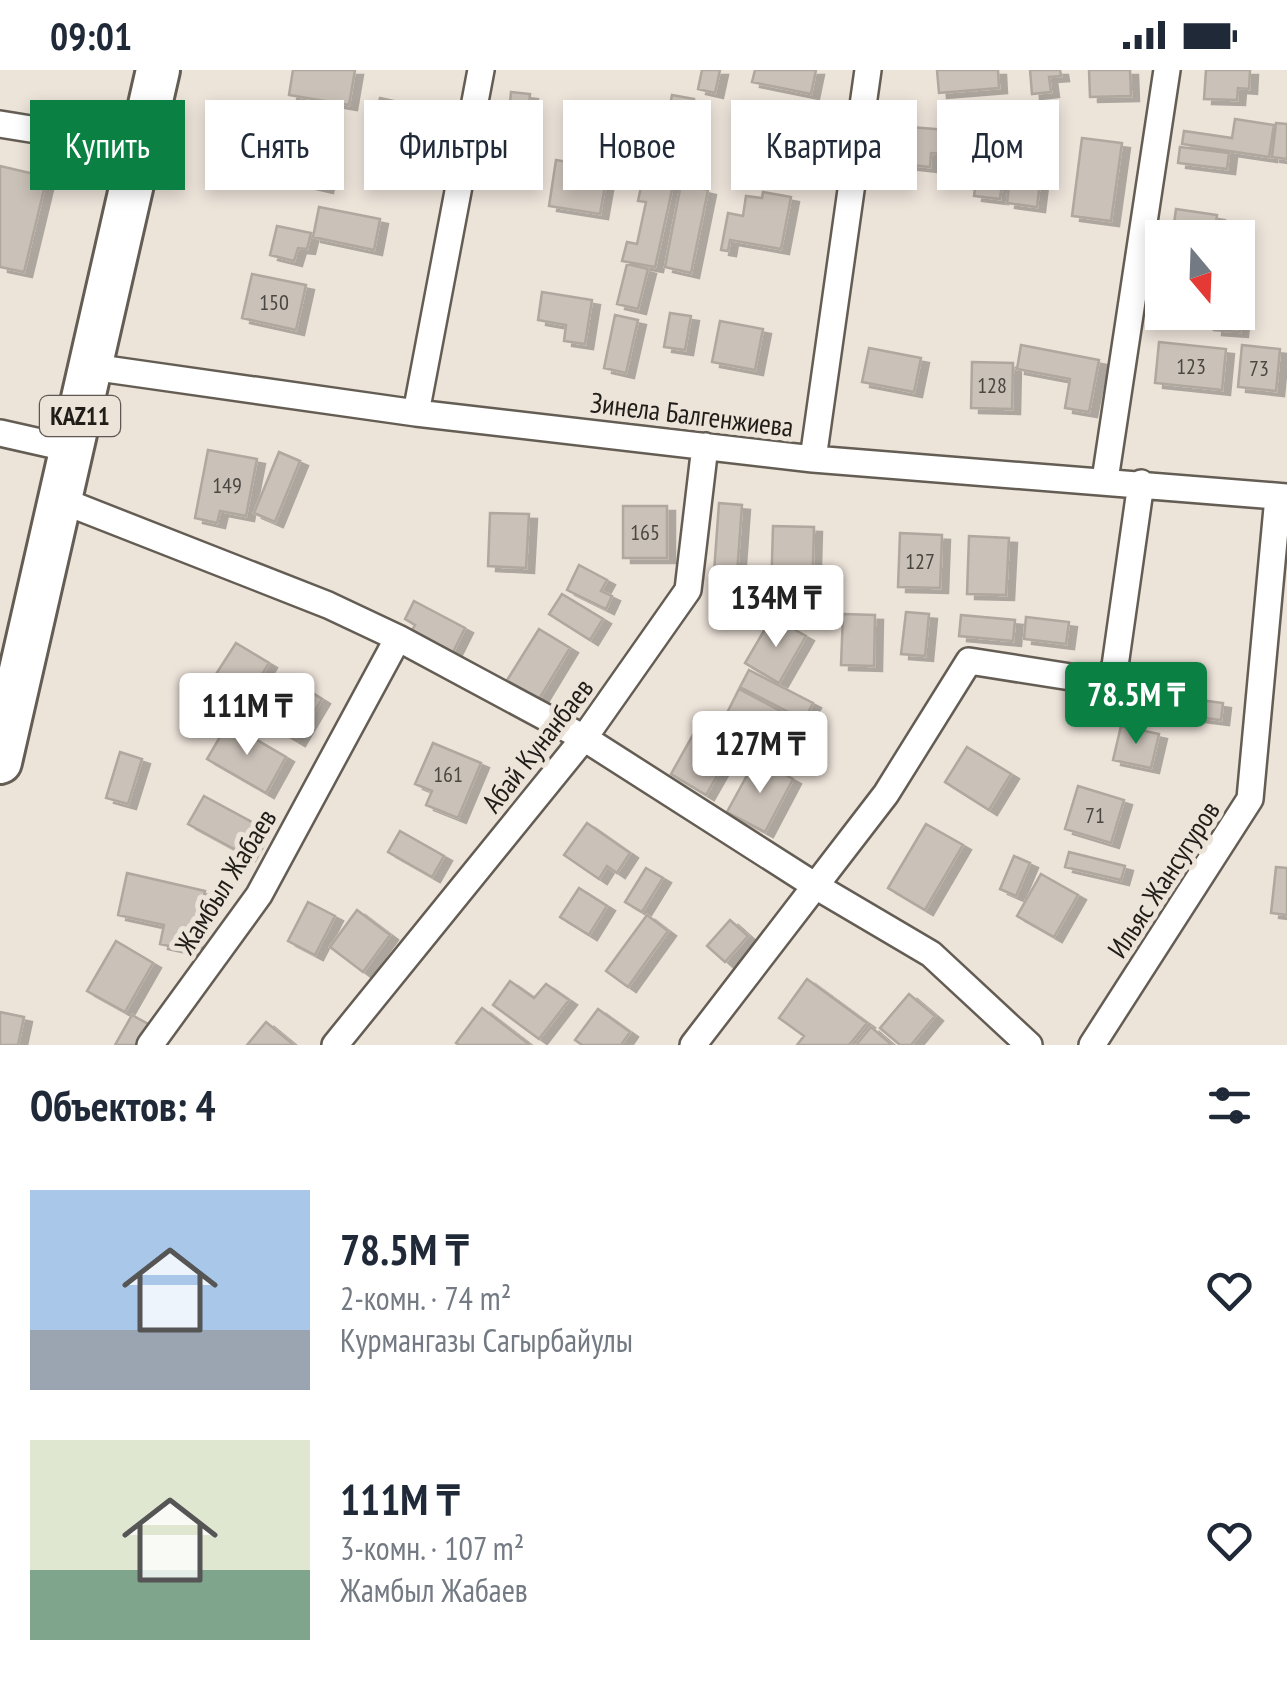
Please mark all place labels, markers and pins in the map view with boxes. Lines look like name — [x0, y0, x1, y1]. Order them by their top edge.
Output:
pin: 134M ₸ — [695, 565, 857, 650]
pin: 78.5M ₸ — [1044, 662, 1228, 747]
pin: 111M ₸ — [166, 673, 328, 758]
pin: 127M ₸ — [679, 711, 841, 796]

